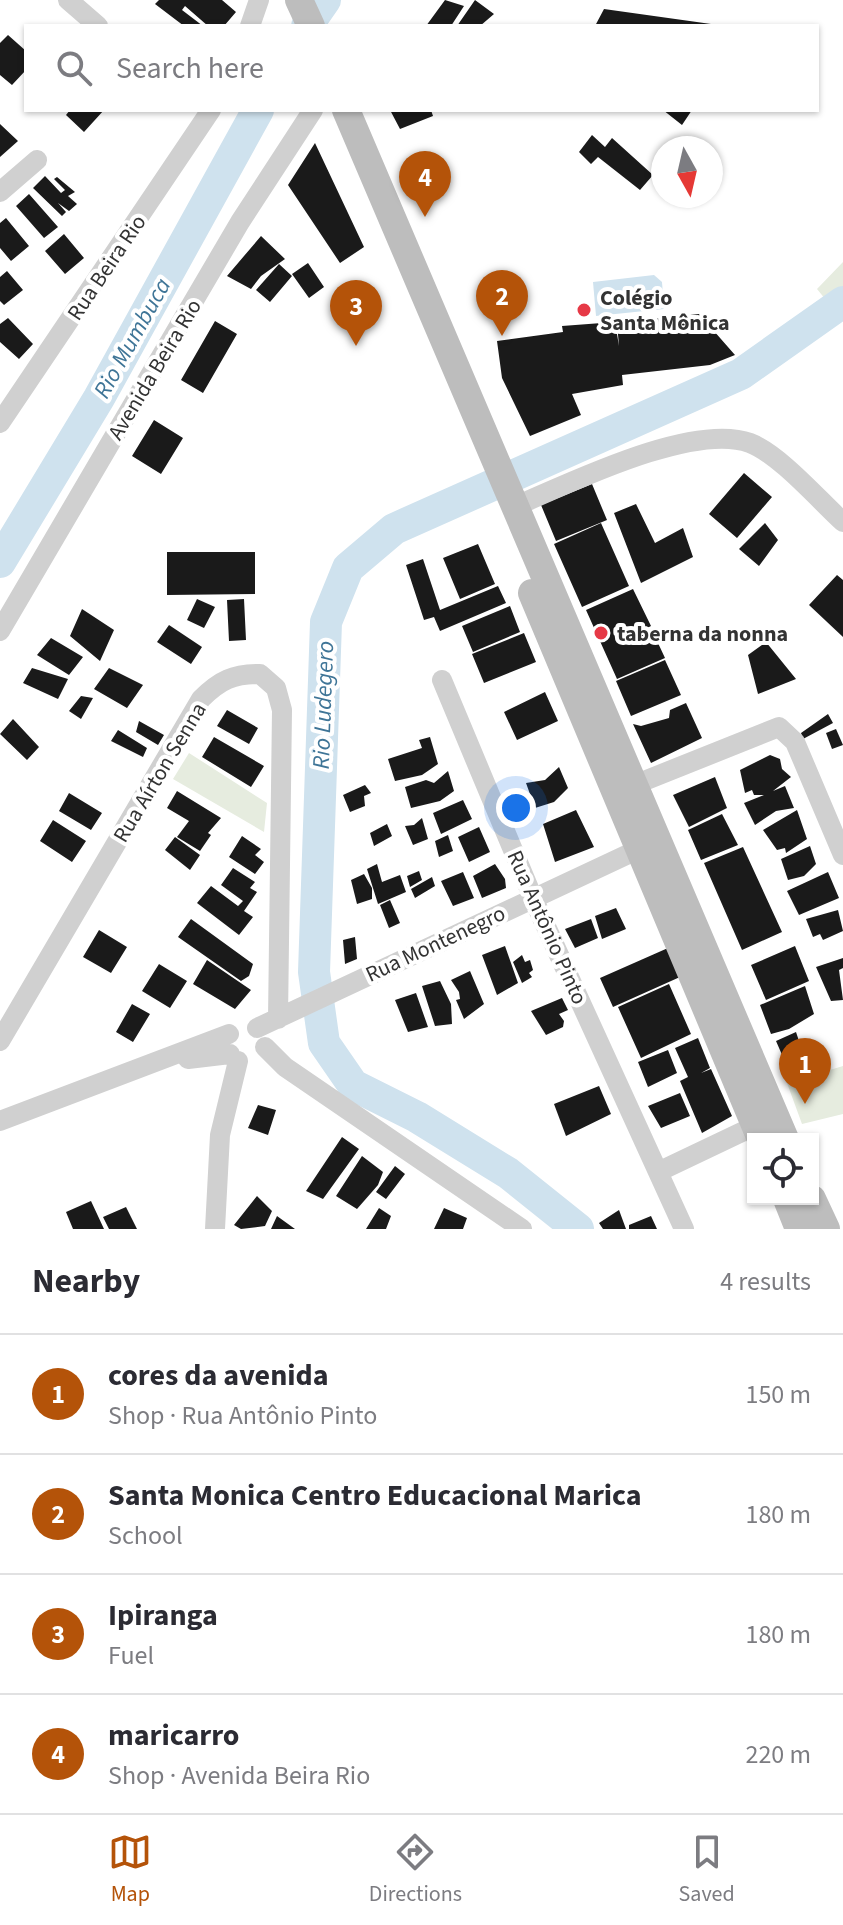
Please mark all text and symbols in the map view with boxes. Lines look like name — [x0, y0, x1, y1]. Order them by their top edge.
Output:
search box — [24, 24, 819, 112]
icon: search — [52, 46, 96, 90]
text: Search here — [116, 47, 264, 90]
north arrow — [651, 136, 723, 208]
pin: 4 — [399, 151, 451, 217]
street label: Rua Beira Rio — [60, 208, 154, 327]
pin: 2 — [476, 270, 528, 336]
water label: Rio Mumbuca — [85, 271, 180, 405]
pin: 3 — [330, 280, 382, 346]
place label: Colégio Santa Mônica — [600, 282, 730, 339]
street label: Avenida Beira Rio — [100, 293, 210, 446]
marker: Colégio Santa Mônica — [575, 301, 593, 319]
place label: taberna da nonna — [617, 618, 788, 650]
marker: taberna da nonna — [592, 624, 610, 642]
water label: Rio Ludegero — [304, 640, 343, 770]
street label: Rua Aírton Senna — [105, 696, 214, 849]
your location — [496, 788, 536, 828]
street label: Rua Antônio Pinto — [499, 845, 595, 1010]
street label: Rua Montenegro — [360, 897, 511, 990]
pin: 1 — [779, 1038, 831, 1104]
map controls — [747, 1133, 819, 1205]
button: locate — [747, 1133, 819, 1205]
text: Nearby — [32, 1257, 140, 1306]
text: 4 results — [720, 1263, 811, 1300]
text: cores da avenida — [108, 1354, 329, 1397]
text: 1 — [51, 1376, 65, 1413]
text: 150 m — [745, 1376, 811, 1413]
text: Shop · Rua Antônio Pinto — [108, 1397, 377, 1434]
text: Santa Monica Centro Educacional Marica — [108, 1474, 642, 1517]
text: 2 — [51, 1496, 65, 1533]
text: 180 m — [745, 1496, 811, 1533]
text: School — [108, 1517, 183, 1554]
text: Ipiranga — [108, 1594, 218, 1637]
text: 3 — [51, 1616, 65, 1653]
text: 180 m — [745, 1616, 811, 1653]
text: Fuel — [108, 1637, 154, 1674]
text: maricarro — [108, 1714, 240, 1757]
text: 4 — [51, 1736, 65, 1773]
text: 220 m — [745, 1736, 811, 1773]
text: Shop · Avenida Beira Rio — [108, 1757, 370, 1794]
tab: Map — [108, 1830, 152, 1910]
tab: Directions — [369, 1830, 462, 1910]
tab: Saved — [679, 1830, 735, 1910]

